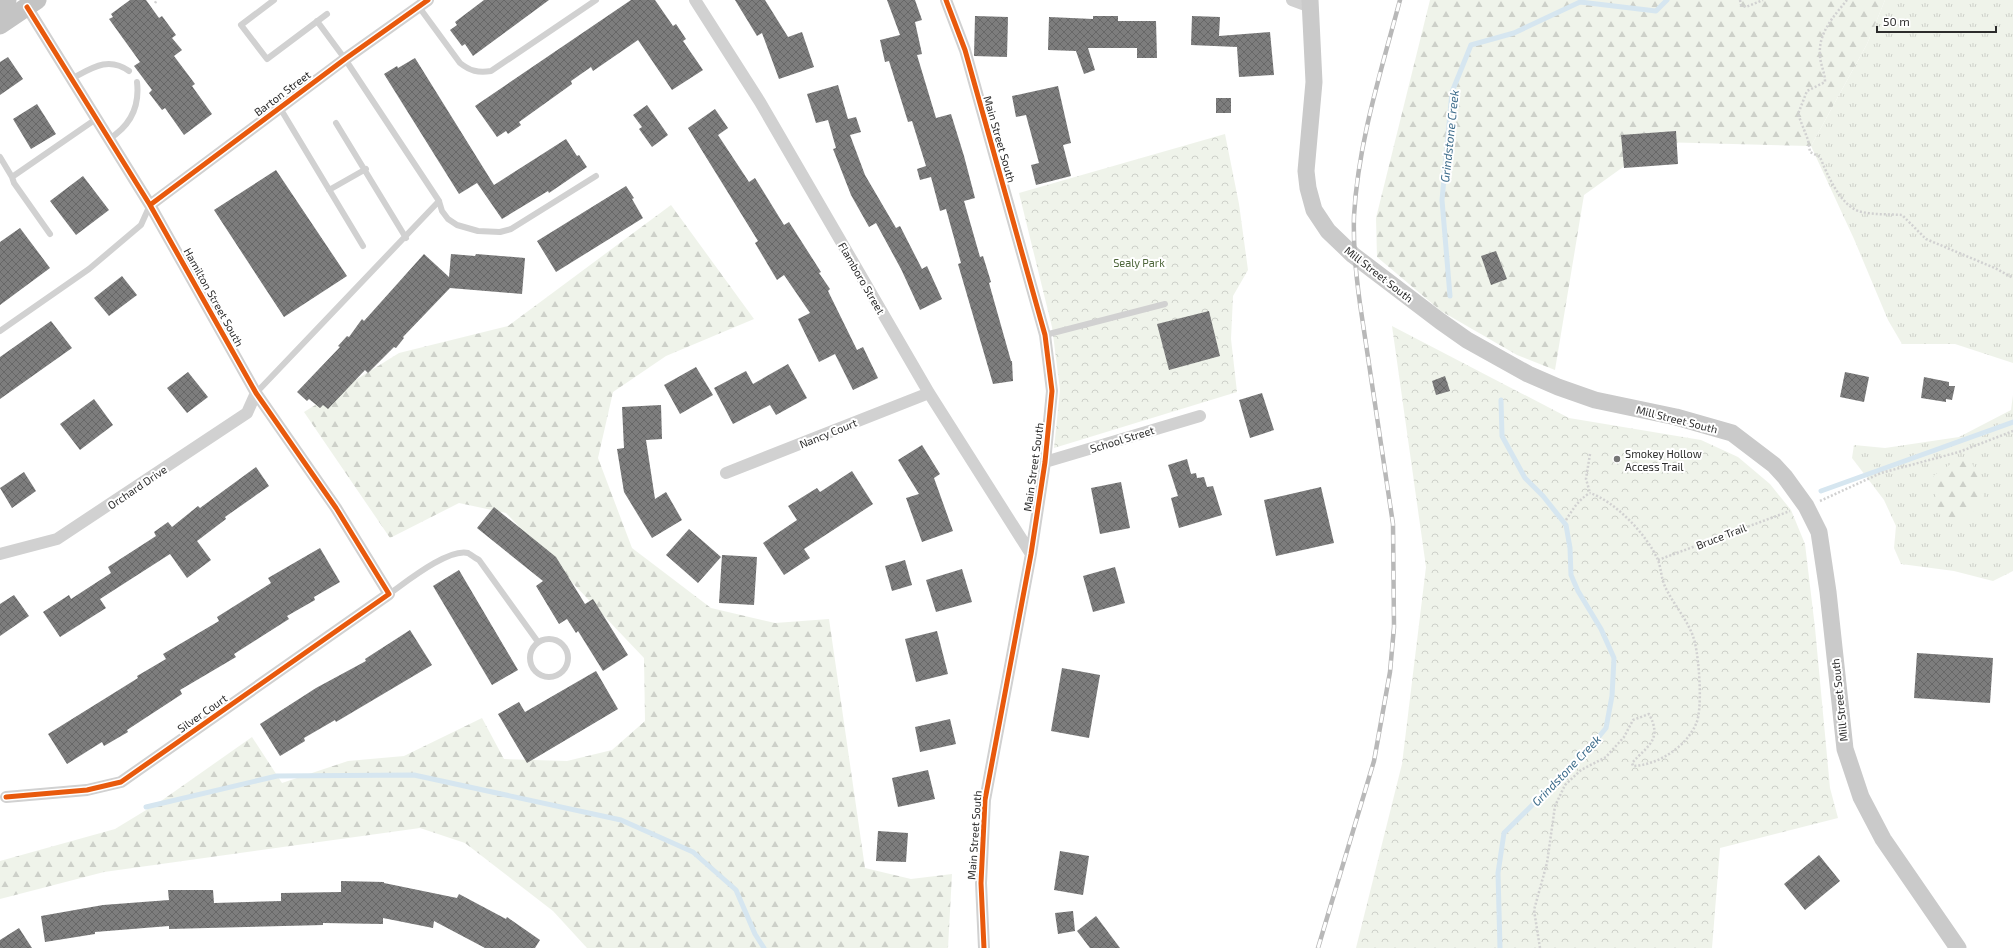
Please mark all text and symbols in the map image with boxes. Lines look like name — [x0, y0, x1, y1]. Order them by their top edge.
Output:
scale bar — [1877, 8, 1996, 34]
text: 50 m — [1883, 14, 1910, 28]
street label: Barton Street — [251, 68, 313, 118]
water label: Grindstone Creek — [1437, 89, 1461, 183]
street label: Main Street South — [981, 94, 1019, 184]
street label: Flamboro Street — [836, 240, 888, 316]
street label: Mill Street South — [1342, 243, 1416, 305]
street label: Hamilton Street South — [182, 246, 246, 348]
park label: Sealy Park — [1113, 256, 1165, 269]
street label: Mill Street South — [1635, 403, 1719, 435]
street label: Nancy Court — [797, 416, 859, 450]
street label: Main Street South — [1020, 422, 1046, 512]
street label: School Street — [1088, 423, 1156, 455]
place label: Smokey Hollow Access Trail — [1625, 447, 1702, 473]
marker: Smokey Hollow Access Trail — [1612, 454, 1622, 464]
street label: Orchard Drive — [105, 462, 169, 512]
street label: Bruce Trail — [1694, 520, 1749, 552]
street label: Mill Street South — [1828, 658, 1850, 742]
street label: Silver Court — [175, 691, 229, 735]
water label: Grindstone Creek — [1529, 732, 1603, 808]
street label: Main Street South — [964, 790, 984, 880]

